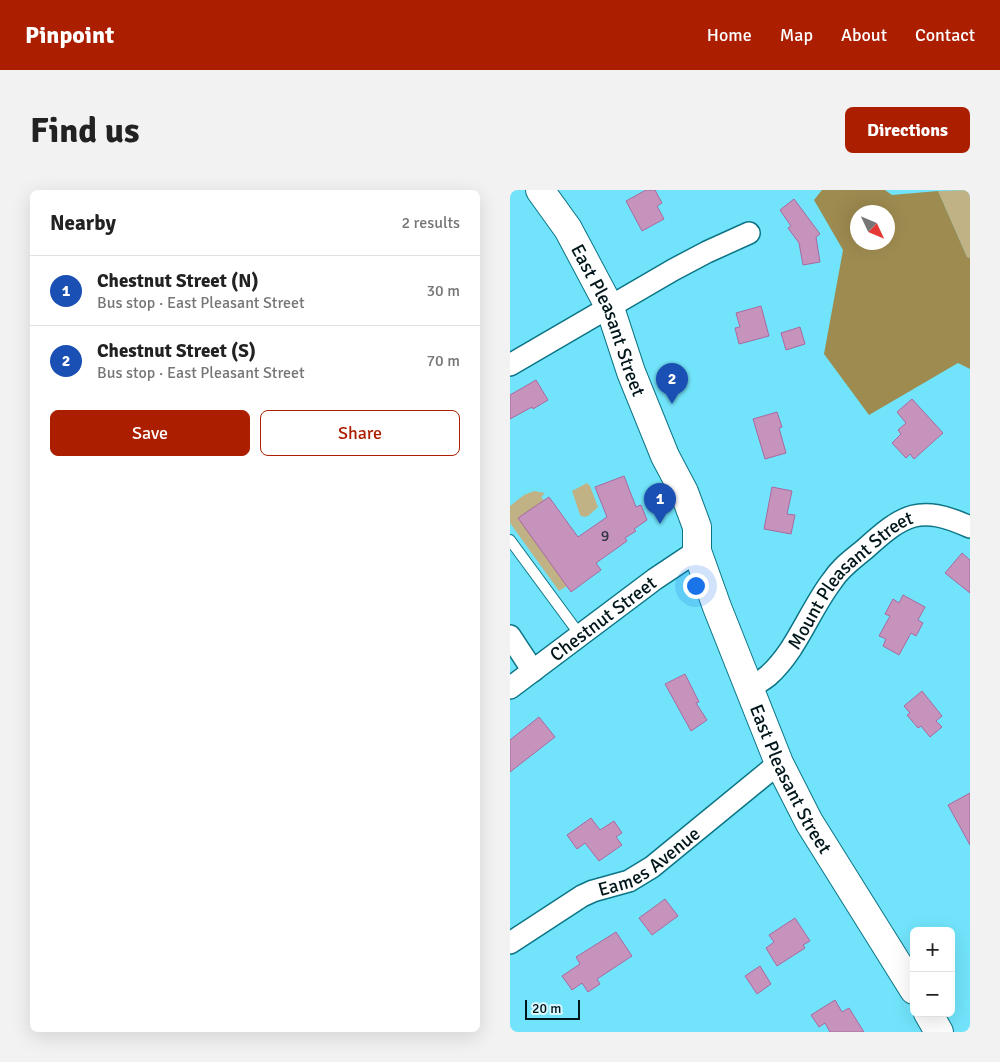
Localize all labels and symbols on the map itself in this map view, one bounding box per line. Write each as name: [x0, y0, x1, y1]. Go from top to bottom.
north arrow: [850, 205, 895, 250]
street label: East Pleasant Street: [565, 240, 651, 400]
pin: 2: [656, 363, 688, 404]
pin: 1: [644, 483, 676, 524]
street label: Mount Pleasant Street: [783, 506, 917, 654]
house number: 9: [601, 526, 609, 546]
street label: Chestnut Street: [545, 571, 662, 667]
your location: [683, 573, 709, 599]
street label: East Pleasant Street: [744, 701, 837, 859]
street label: Eames Avenue: [595, 822, 705, 902]
scale bar: [525, 997, 580, 1020]

